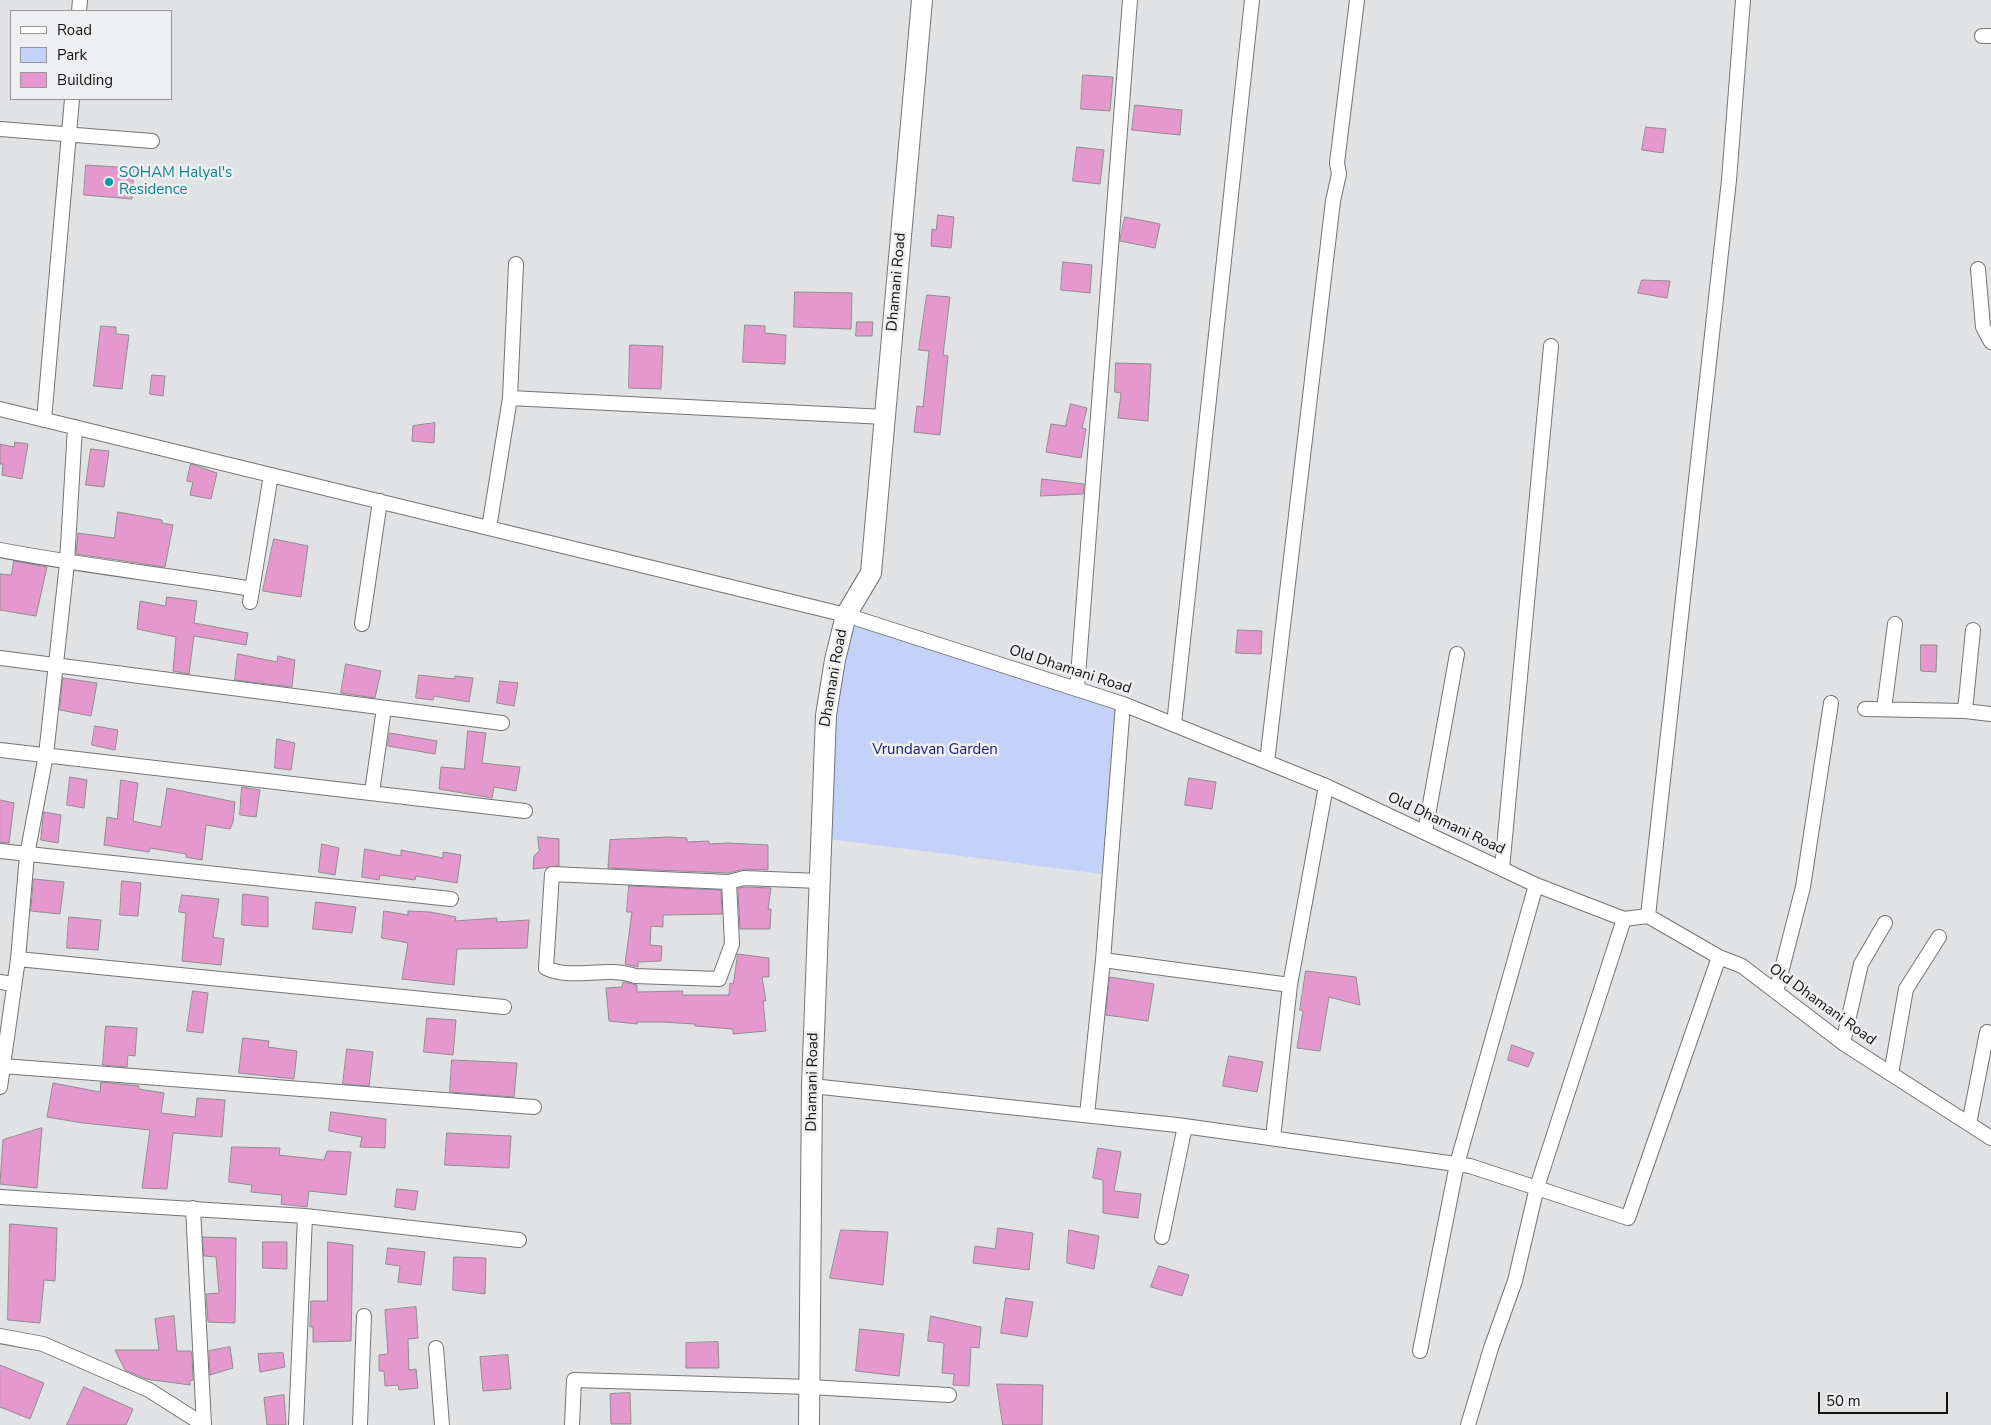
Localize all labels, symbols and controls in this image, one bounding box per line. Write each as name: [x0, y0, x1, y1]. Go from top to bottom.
legend: [10, 10, 172, 100]
text: Road: [57, 20, 92, 40]
text: Park: [57, 45, 87, 65]
text: Building: [57, 70, 113, 90]
place label: SOHAM Halyal's Residence: [119, 164, 232, 199]
marker: SOHAM Halyal's Residence: [103, 176, 115, 188]
street label: Dhamani Road: [884, 232, 910, 332]
street label: Dhamani Road: [817, 628, 851, 728]
street label: Old Dhamani Road: [1007, 642, 1133, 698]
park label: Vrundavan Garden: [872, 741, 998, 759]
street label: Old Dhamani Road: [1384, 789, 1508, 859]
street label: Old Dhamani Road: [1765, 960, 1879, 1050]
street label: Dhamani Road: [803, 1032, 823, 1132]
scale bar: [1821, 1382, 1951, 1414]
text: 50 m: [1826, 1391, 1861, 1411]

